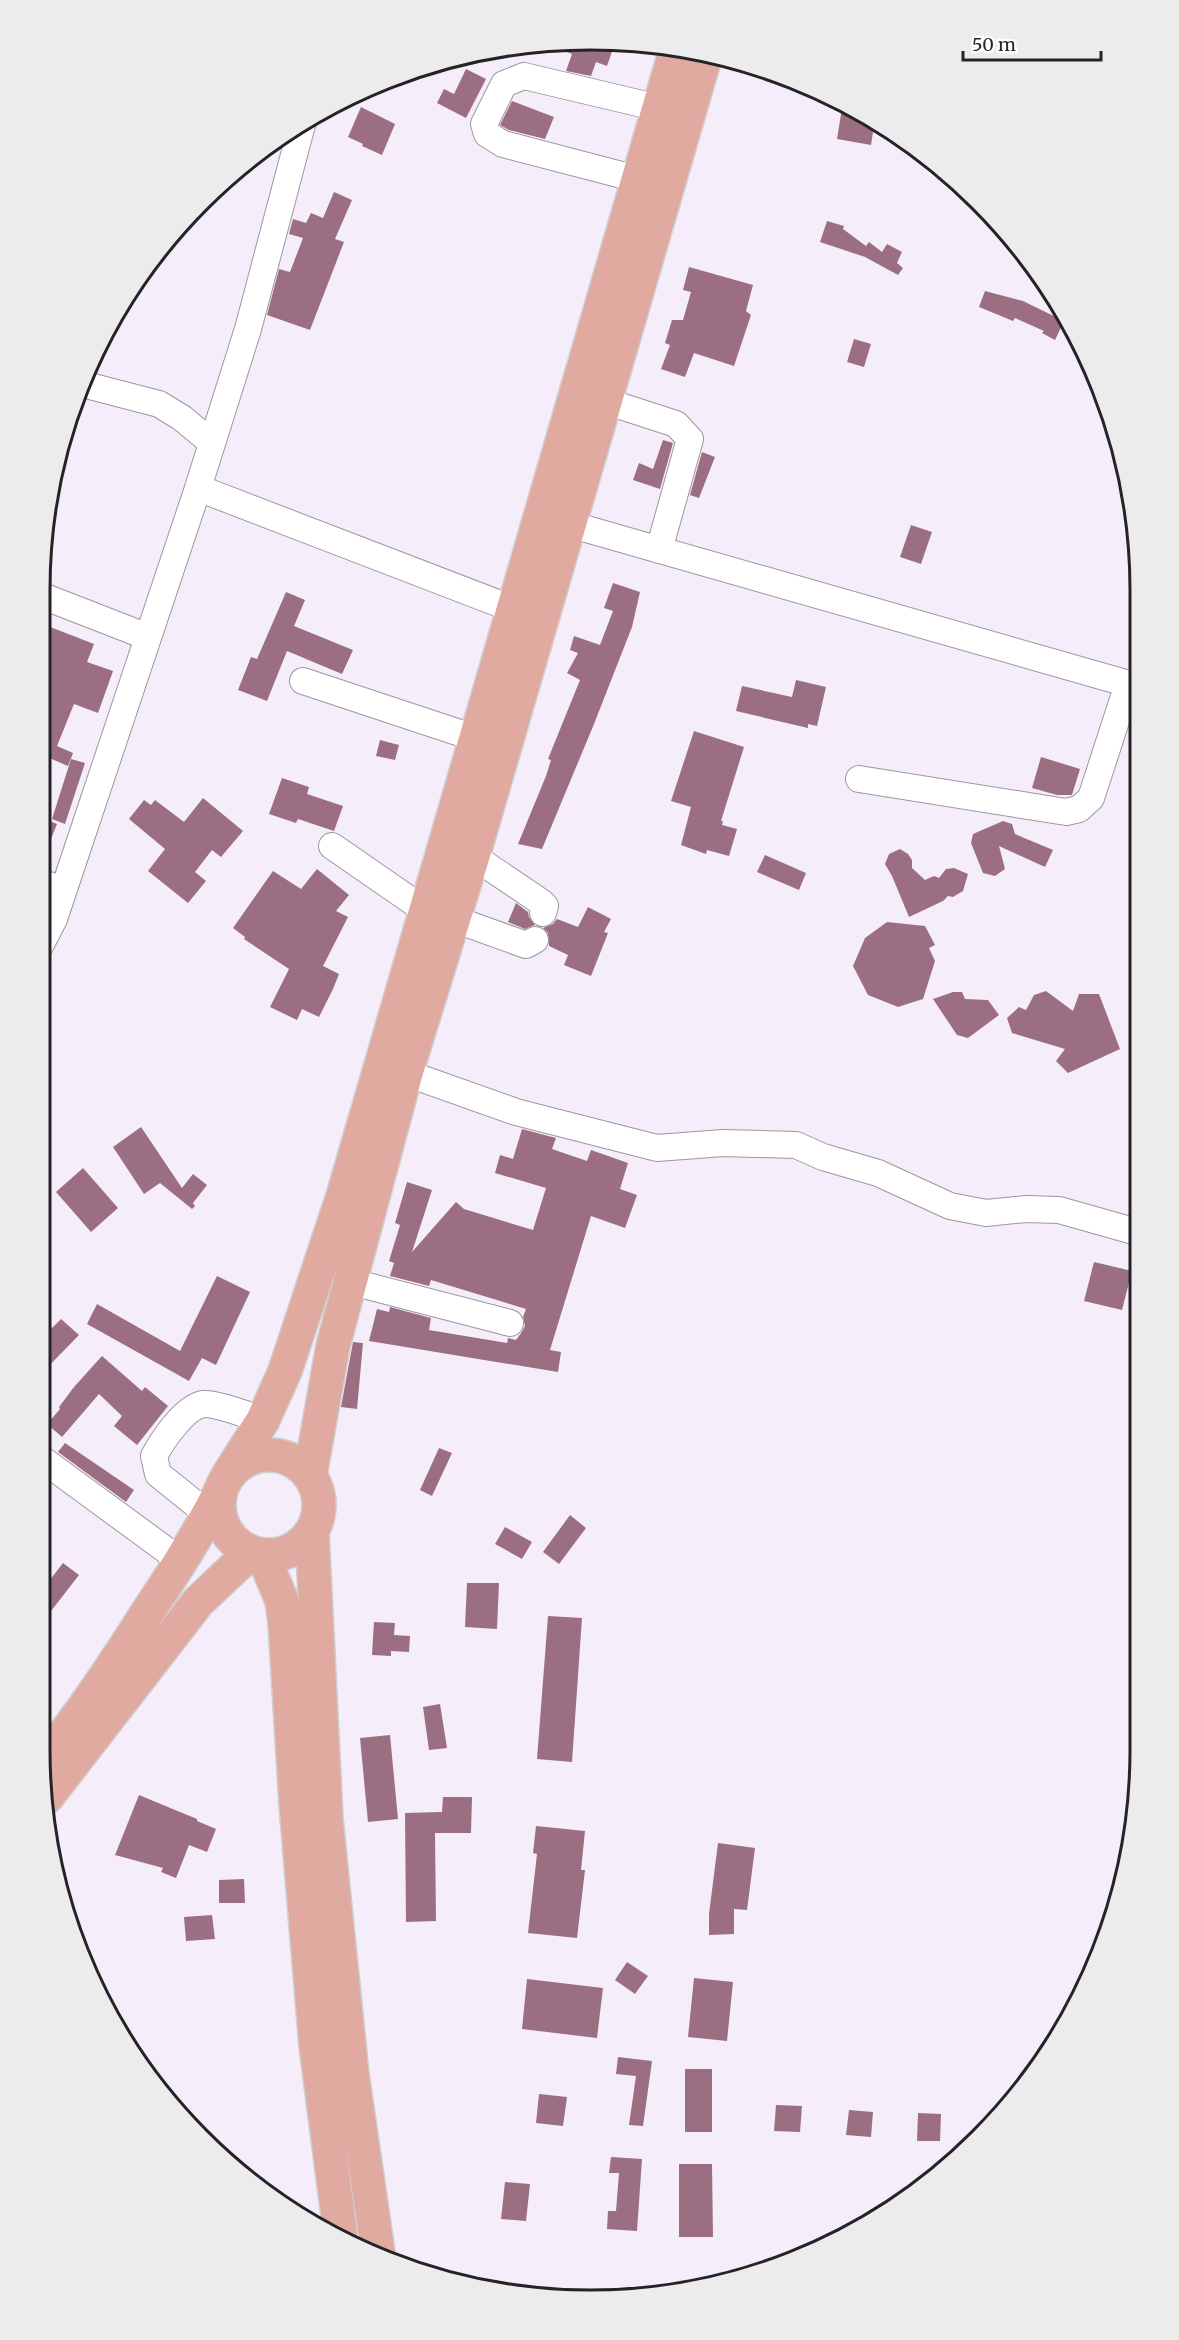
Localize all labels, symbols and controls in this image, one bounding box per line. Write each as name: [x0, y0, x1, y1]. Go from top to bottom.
scale bar: [963, 24, 1101, 62]
text: 50 m: [972, 33, 1016, 56]

